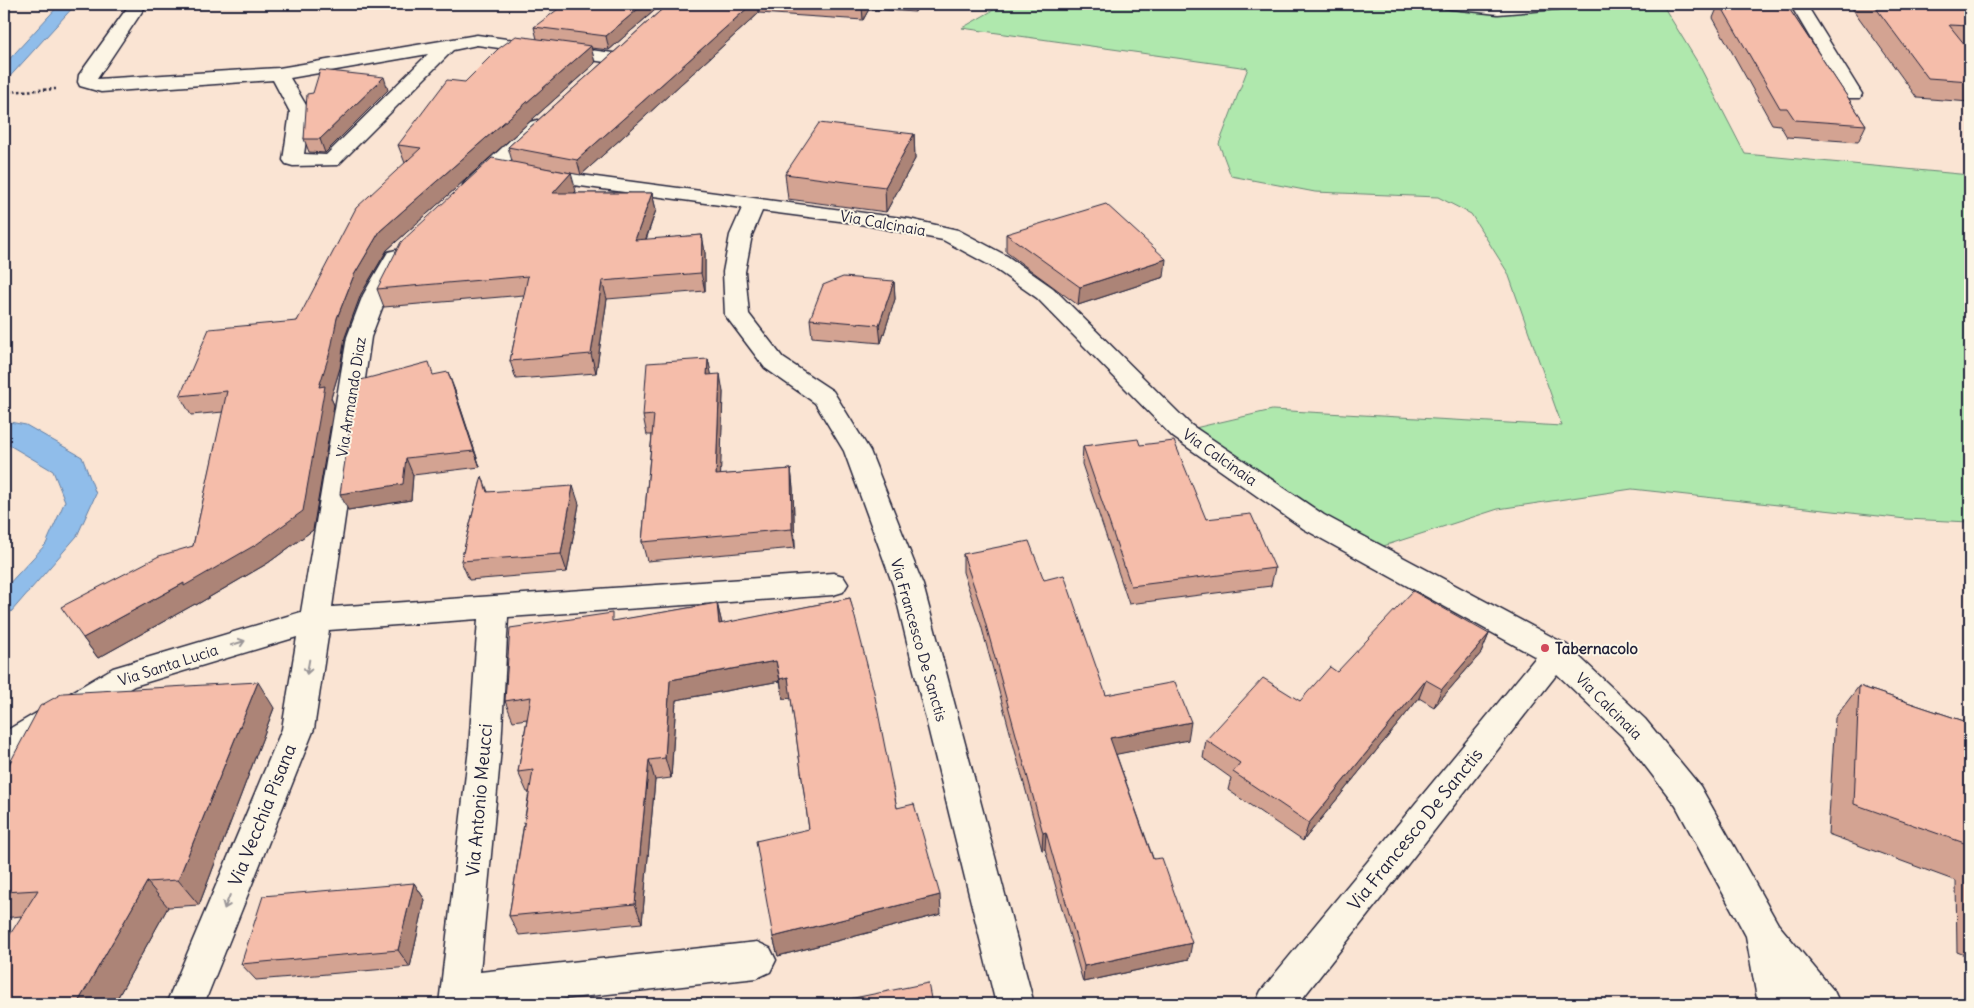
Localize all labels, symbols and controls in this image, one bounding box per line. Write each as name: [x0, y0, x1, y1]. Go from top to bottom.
street label: Via Calcinaia: [839, 206, 928, 240]
street label: Via Armando Diaz: [332, 335, 370, 459]
street label: Via Calcinaia: [1179, 424, 1261, 490]
street label: Via Francesco De Sanctis: [887, 556, 951, 724]
one-way arrow: [229, 637, 245, 647]
place label: Tabernacolo: [1555, 639, 1638, 658]
street label: Via Santa Lucia: [116, 640, 221, 690]
marker: Tabernacolo: [1539, 642, 1551, 654]
one-way arrow: [303, 659, 313, 675]
street label: Via Calcinaia: [1572, 669, 1647, 744]
street label: Via Antonio Meucci: [461, 723, 497, 877]
street label: Via Vecchia Pisana: [223, 741, 301, 889]
street label: Via Francesco De Sanctis: [1342, 743, 1488, 915]
one-way arrow: [221, 894, 231, 909]

